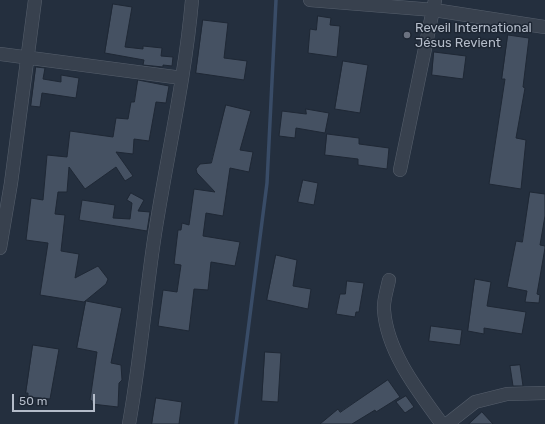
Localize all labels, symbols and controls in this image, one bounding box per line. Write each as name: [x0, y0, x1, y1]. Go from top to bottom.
place label: Reveil International Jésus Revient: [415, 20, 532, 51]
marker: Reveil International Jésus Revient: [402, 30, 412, 40]
scale bar: [14, 386, 97, 412]
text: 50 m: [19, 394, 47, 408]

